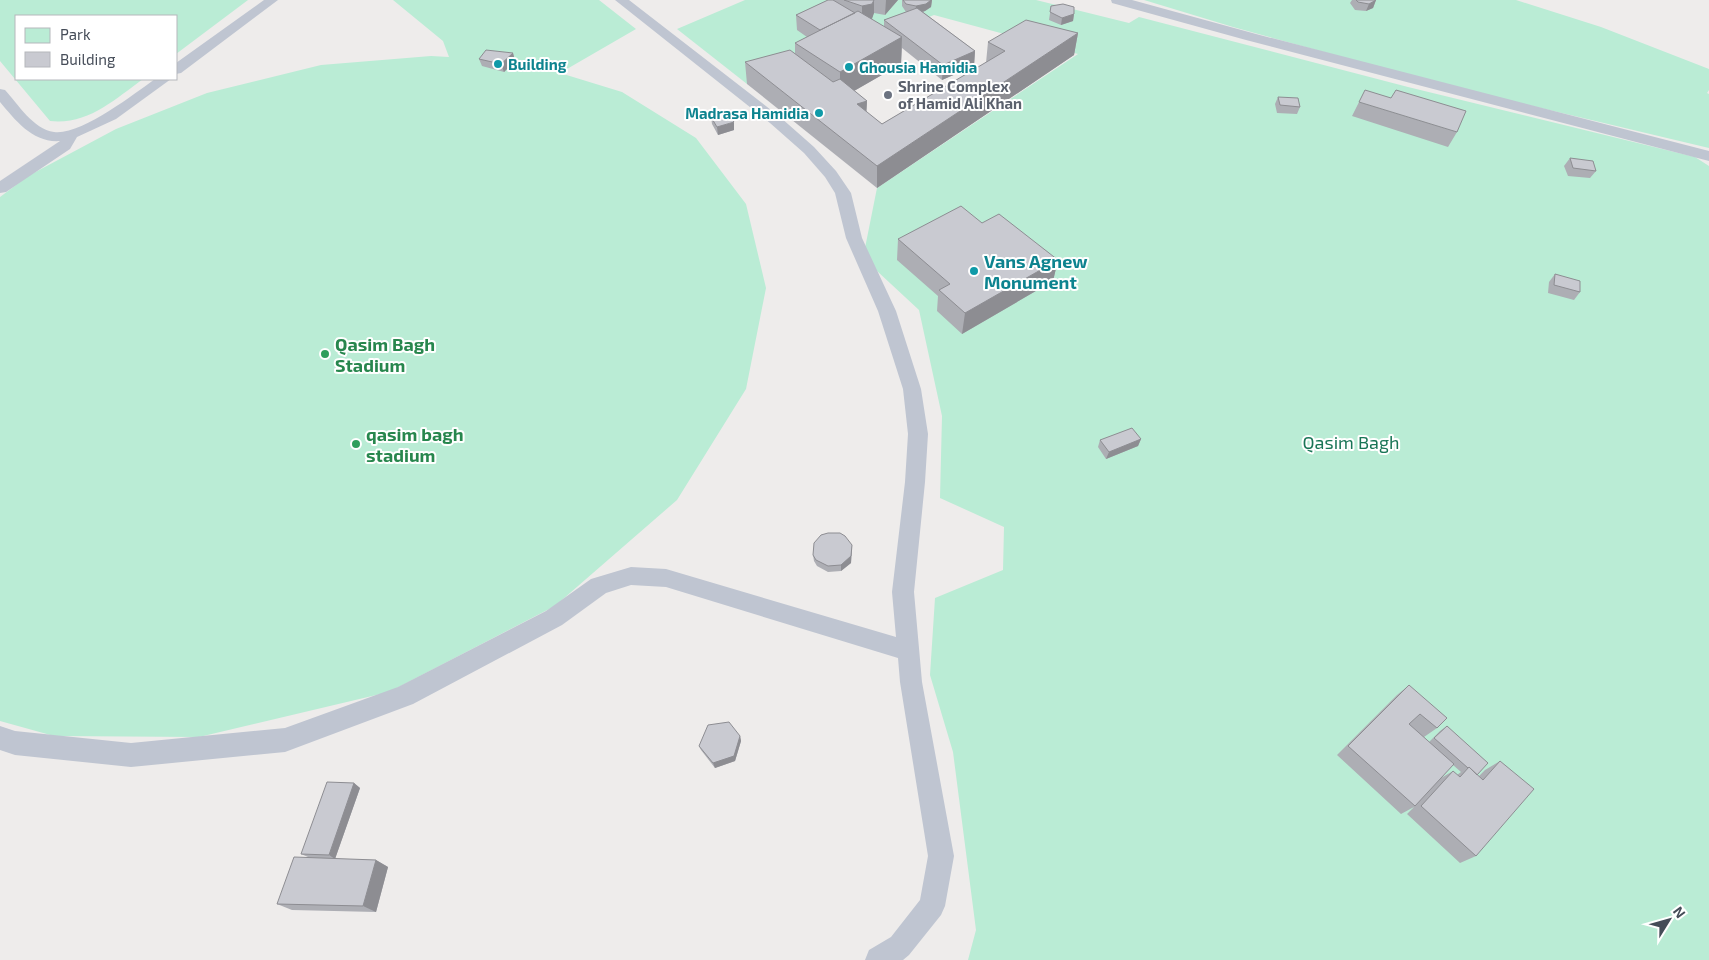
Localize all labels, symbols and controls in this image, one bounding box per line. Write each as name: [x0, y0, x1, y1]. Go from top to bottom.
legend: [15, 15, 178, 80]
text: Park: [60, 25, 91, 43]
text: Building: [60, 50, 116, 68]
place label: Building: [508, 55, 567, 73]
marker: Building: [492, 58, 504, 70]
place label: Ghousia Hamidia: [859, 58, 977, 76]
marker: Ghousia Hamidia: [843, 61, 855, 73]
place label: Shrine Complex of Hamid Ali Khan: [898, 77, 1022, 112]
marker: Shrine Complex of Hamid Ali Khan: [882, 89, 894, 101]
place label: Madrasa Hamidia: [685, 104, 809, 122]
marker: Madrasa Hamidia: [813, 107, 825, 119]
place label: Vans Agnew Monument: [984, 250, 1088, 293]
marker: Vans Agnew Monument: [968, 265, 980, 277]
place label: Qasim Bagh Stadium: [335, 333, 435, 376]
marker: Qasim Bagh Stadium: [319, 348, 331, 360]
place label: qasim bagh stadium: [366, 423, 463, 466]
park label: Qasim Bagh: [1303, 431, 1399, 453]
marker: qasim bagh stadium: [350, 438, 362, 450]
north arrow: [1644, 895, 1694, 945]
text: N: [1670, 903, 1690, 921]

